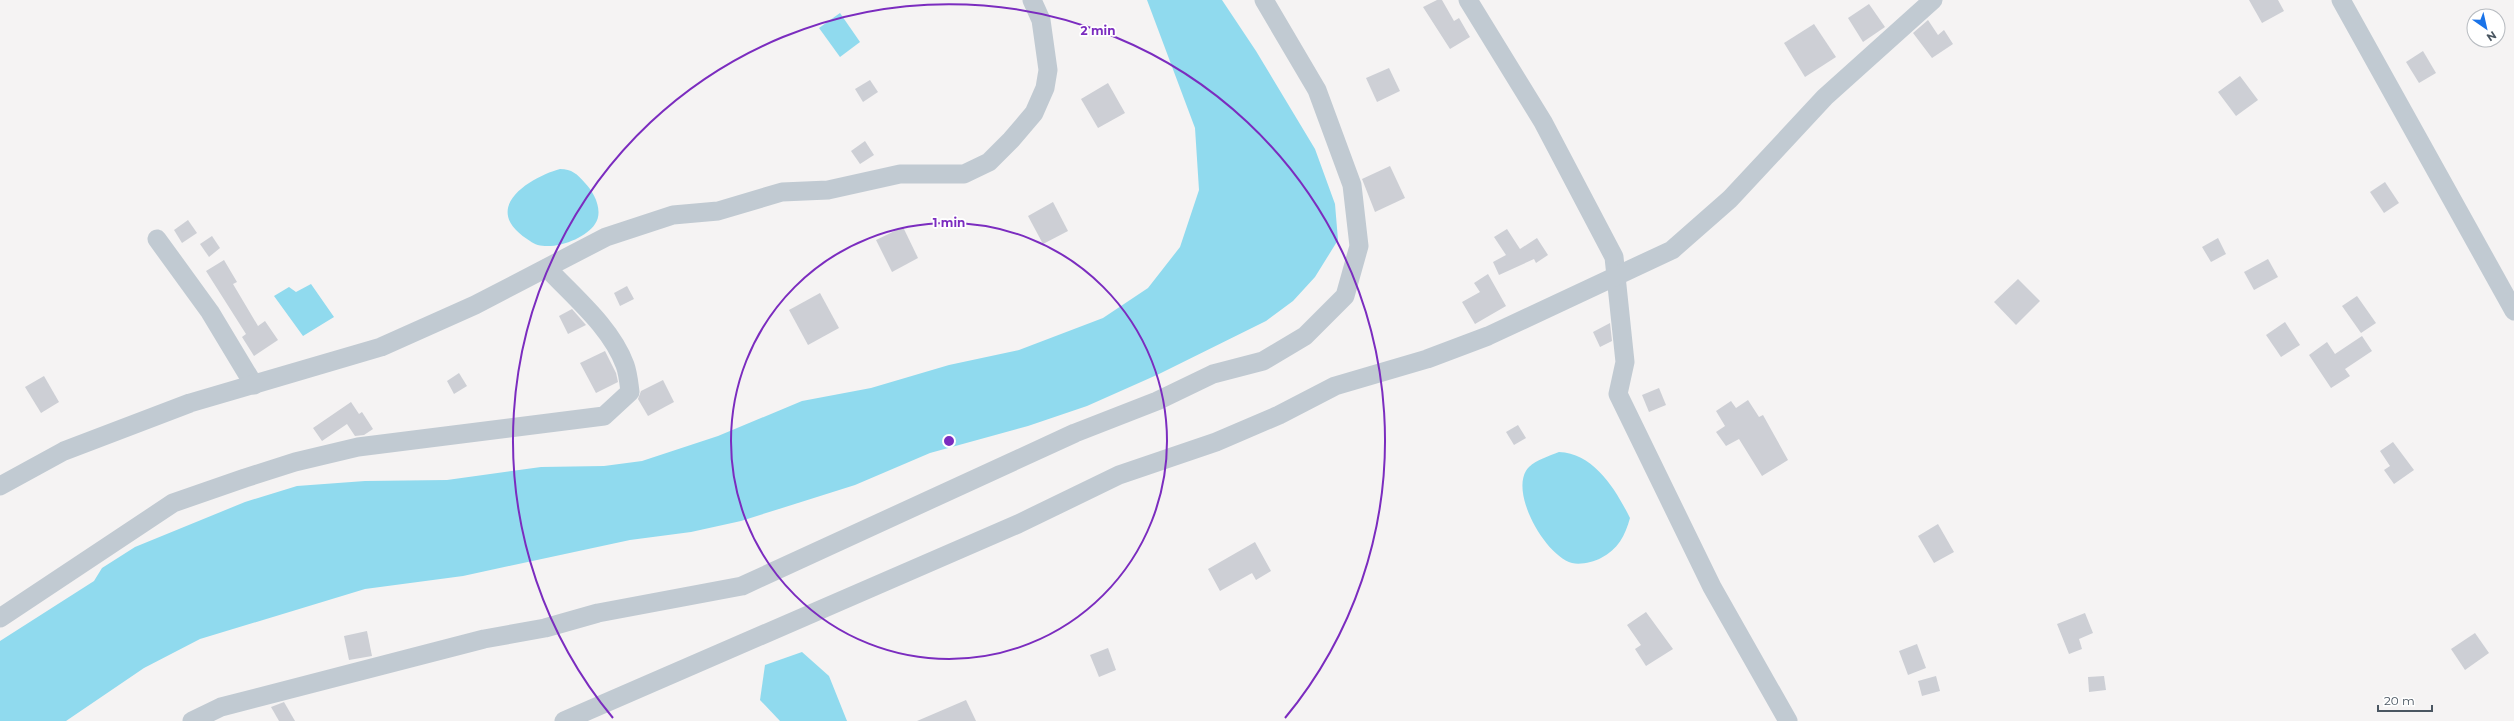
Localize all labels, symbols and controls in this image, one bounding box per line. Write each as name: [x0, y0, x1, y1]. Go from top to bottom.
north arrow: [2466, 8, 2506, 48]
text: 2 min: [1081, 23, 1115, 38]
text: N: [2484, 28, 2499, 45]
text: 1 min: [933, 215, 965, 230]
centre of rings: [942, 434, 956, 448]
scale bar: [2378, 687, 2432, 713]
text: 20 m: [2384, 693, 2415, 708]

